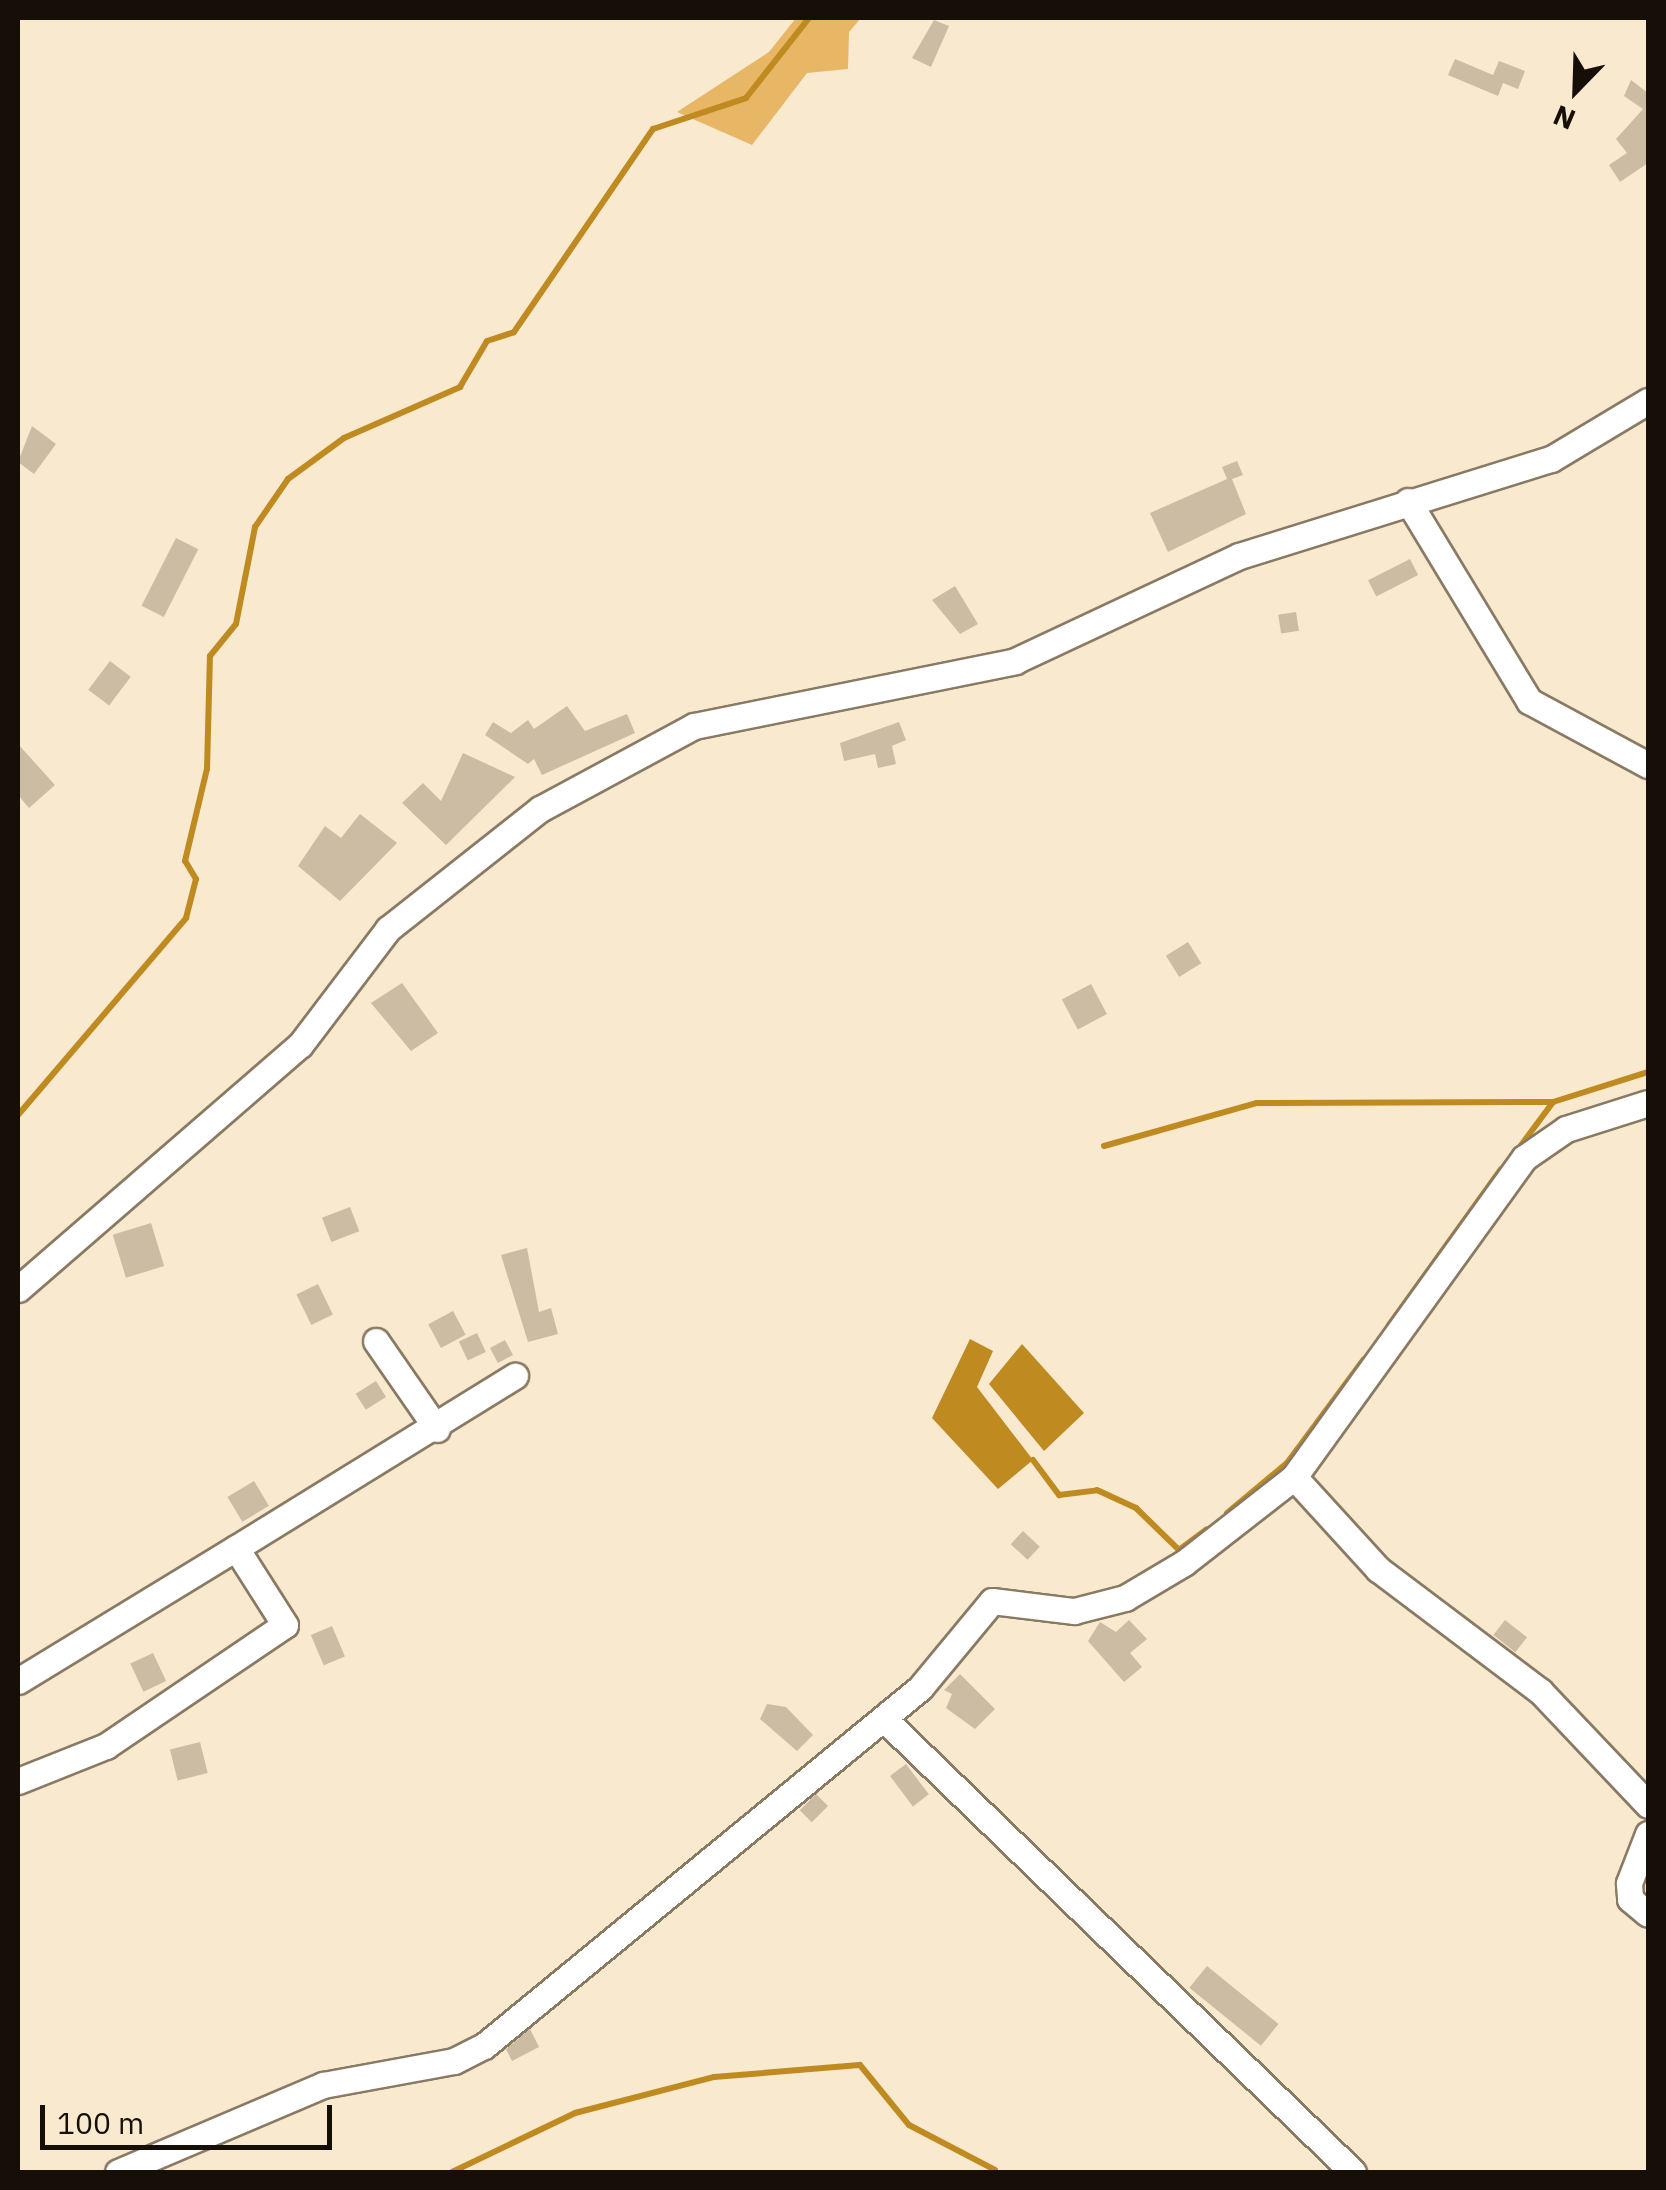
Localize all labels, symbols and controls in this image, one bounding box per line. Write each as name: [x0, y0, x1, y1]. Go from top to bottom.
north arrow: [1526, 40, 1626, 140]
text: N: [1548, 97, 1581, 139]
scale bar: [45, 2085, 338, 2147]
text: 100 m: [57, 2103, 144, 2142]

